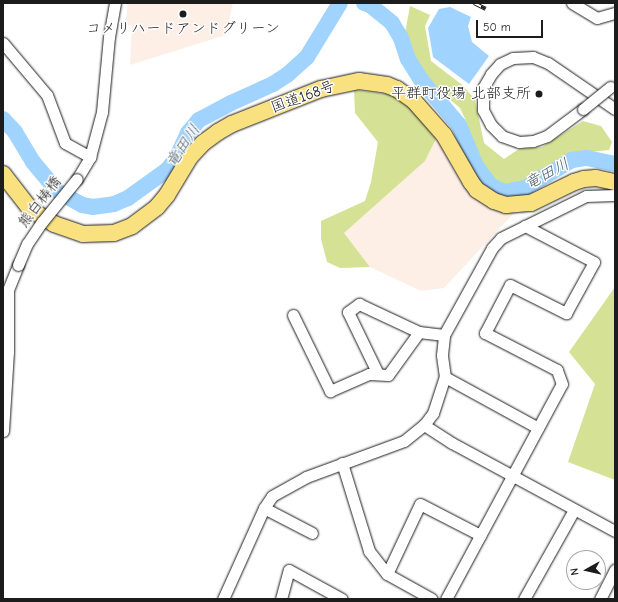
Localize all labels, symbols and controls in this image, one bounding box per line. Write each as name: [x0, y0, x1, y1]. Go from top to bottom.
marker: コメリハードアンドグリーン: [178, 9, 188, 19]
scale bar: [478, 12, 545, 38]
place label: コメリハードアンドグリーン: [86, 20, 280, 38]
text: 50 m: [483, 20, 511, 34]
street label: 国道168号: [269, 77, 337, 117]
place label: 平群町役場 北部支所: [391, 85, 531, 103]
marker: 平群町役場 北部支所: [534, 89, 544, 99]
water label: 竜田川: [162, 121, 204, 171]
water label: 竜田川: [521, 154, 573, 194]
street label: 熊白梼橋: [14, 173, 66, 231]
north arrow: [566, 550, 606, 590]
text: N: [568, 567, 582, 576]

